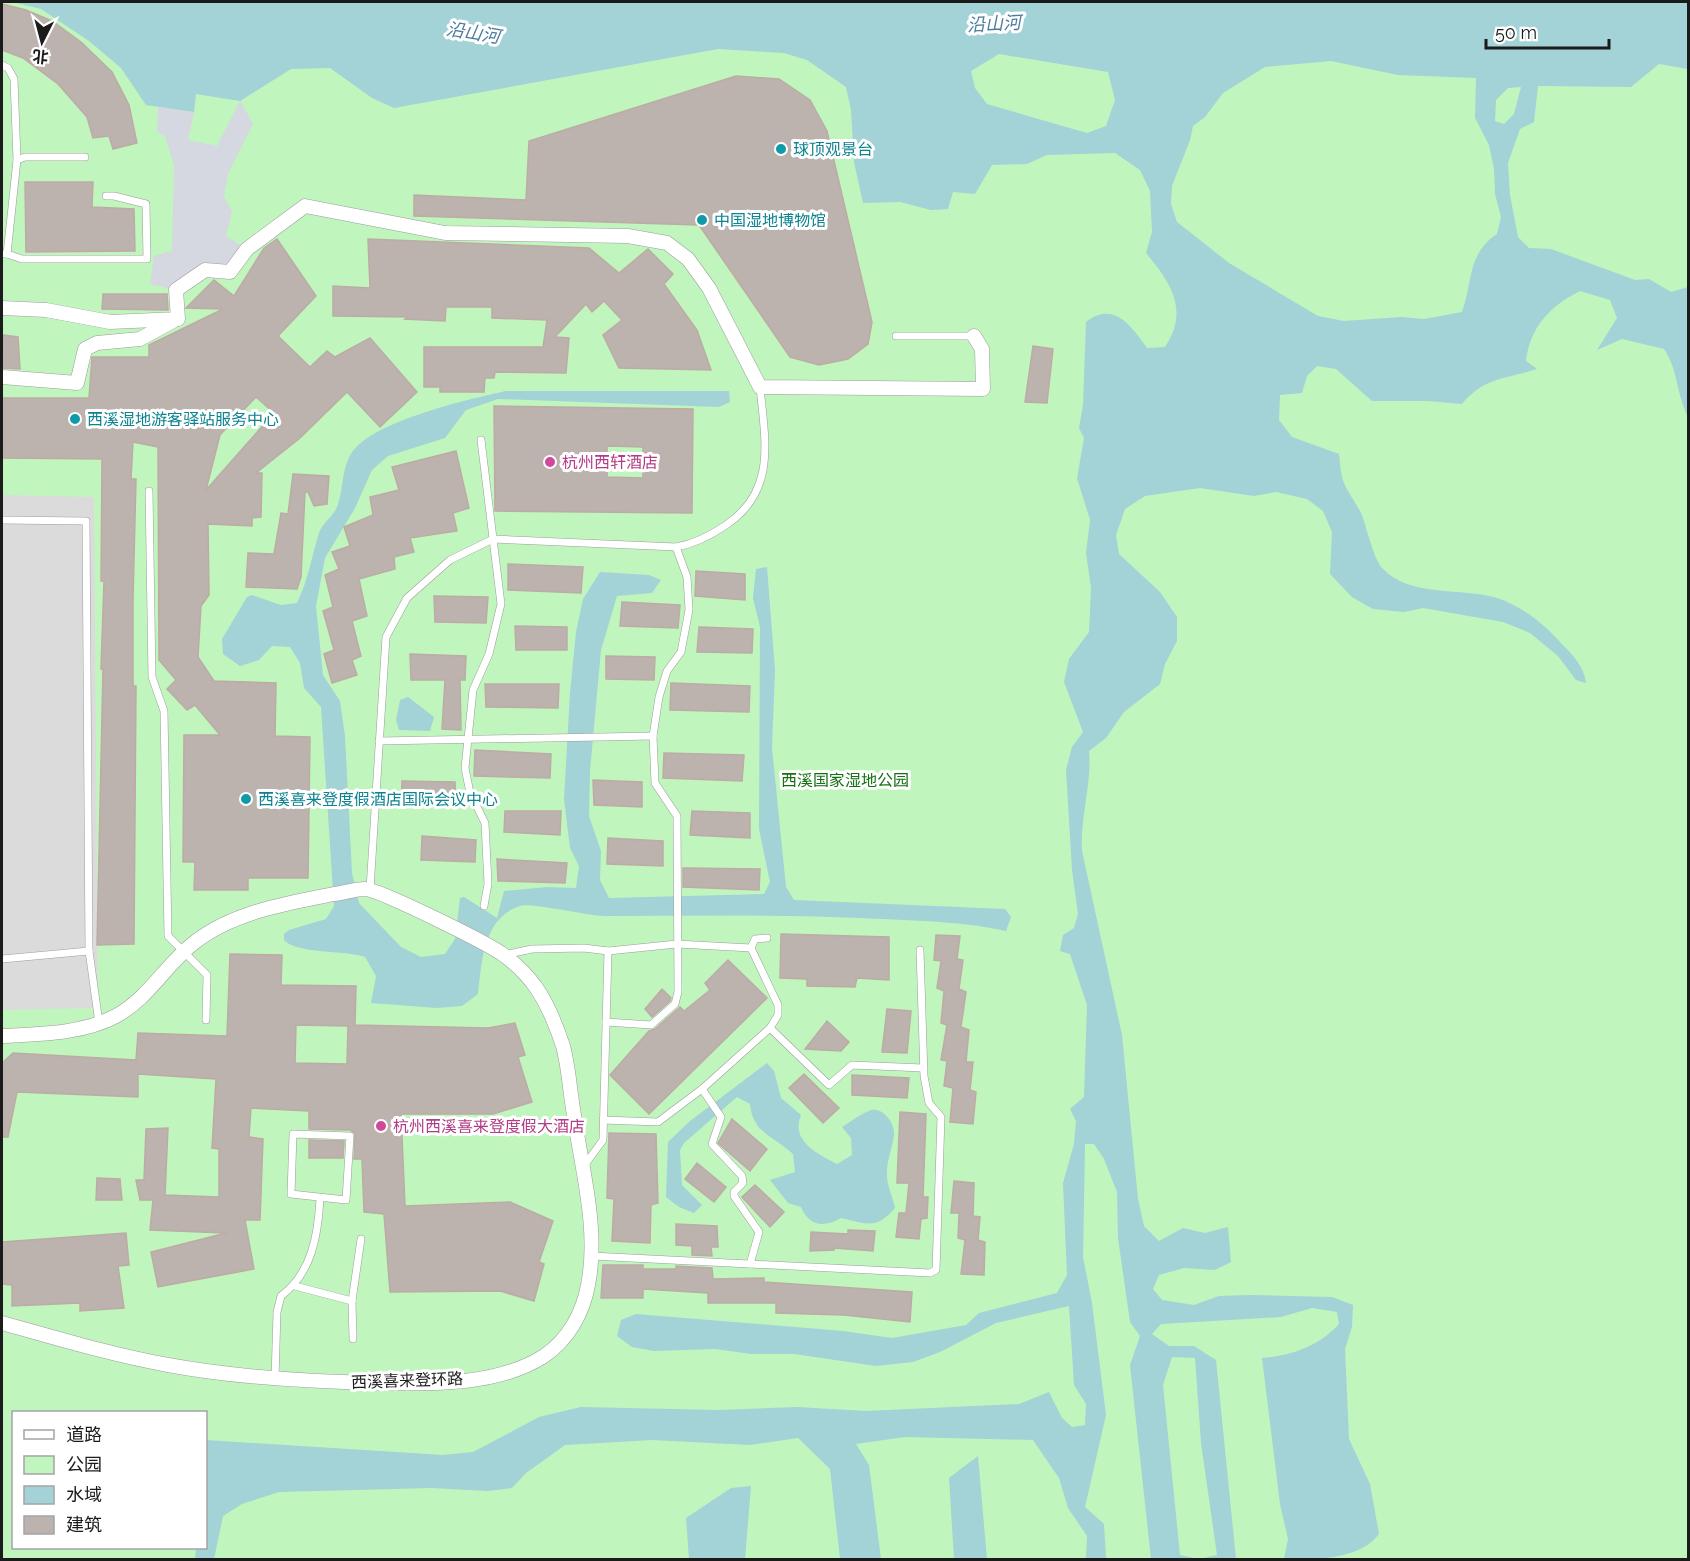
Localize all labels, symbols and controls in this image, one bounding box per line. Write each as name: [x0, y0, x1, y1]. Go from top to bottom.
water label: 沿山河: [966, 11, 1024, 35]
north arrow: [12, 12, 72, 72]
scale bar: [1486, 12, 1609, 50]
water label: 沿山河: [445, 18, 504, 48]
text: 50 m: [1495, 22, 1537, 43]
text: 北: [32, 46, 49, 67]
place label: 球顶观景台: [793, 140, 873, 159]
marker: 球顶观景台: [774, 142, 788, 156]
place label: 中国湿地博物馆: [714, 211, 826, 230]
marker: 中国湿地博物馆: [695, 213, 709, 227]
place label: 西溪湿地游客驿站服务中心: [87, 410, 279, 429]
marker: 西溪湿地游客驿站服务中心: [68, 412, 82, 426]
place label: 杭州西轩酒店: [562, 453, 658, 472]
marker: 杭州西轩酒店: [543, 455, 557, 469]
park label: 西溪国家湿地公园: [781, 771, 909, 790]
place label: 西溪喜来登度假酒店国际会议中心: [258, 790, 498, 809]
marker: 西溪喜来登度假酒店国际会议中心: [239, 792, 253, 806]
place label: 杭州西溪喜来登度假大酒店: [393, 1117, 585, 1136]
marker: 杭州西溪喜来登度假大酒店: [374, 1119, 388, 1133]
street label: 西溪喜来登环路: [351, 1369, 463, 1392]
legend: [12, 1411, 207, 1549]
text: 道路: [66, 1424, 102, 1445]
text: 公园: [66, 1454, 102, 1475]
text: 水域: [66, 1484, 102, 1505]
text: 建筑: [66, 1514, 102, 1535]

